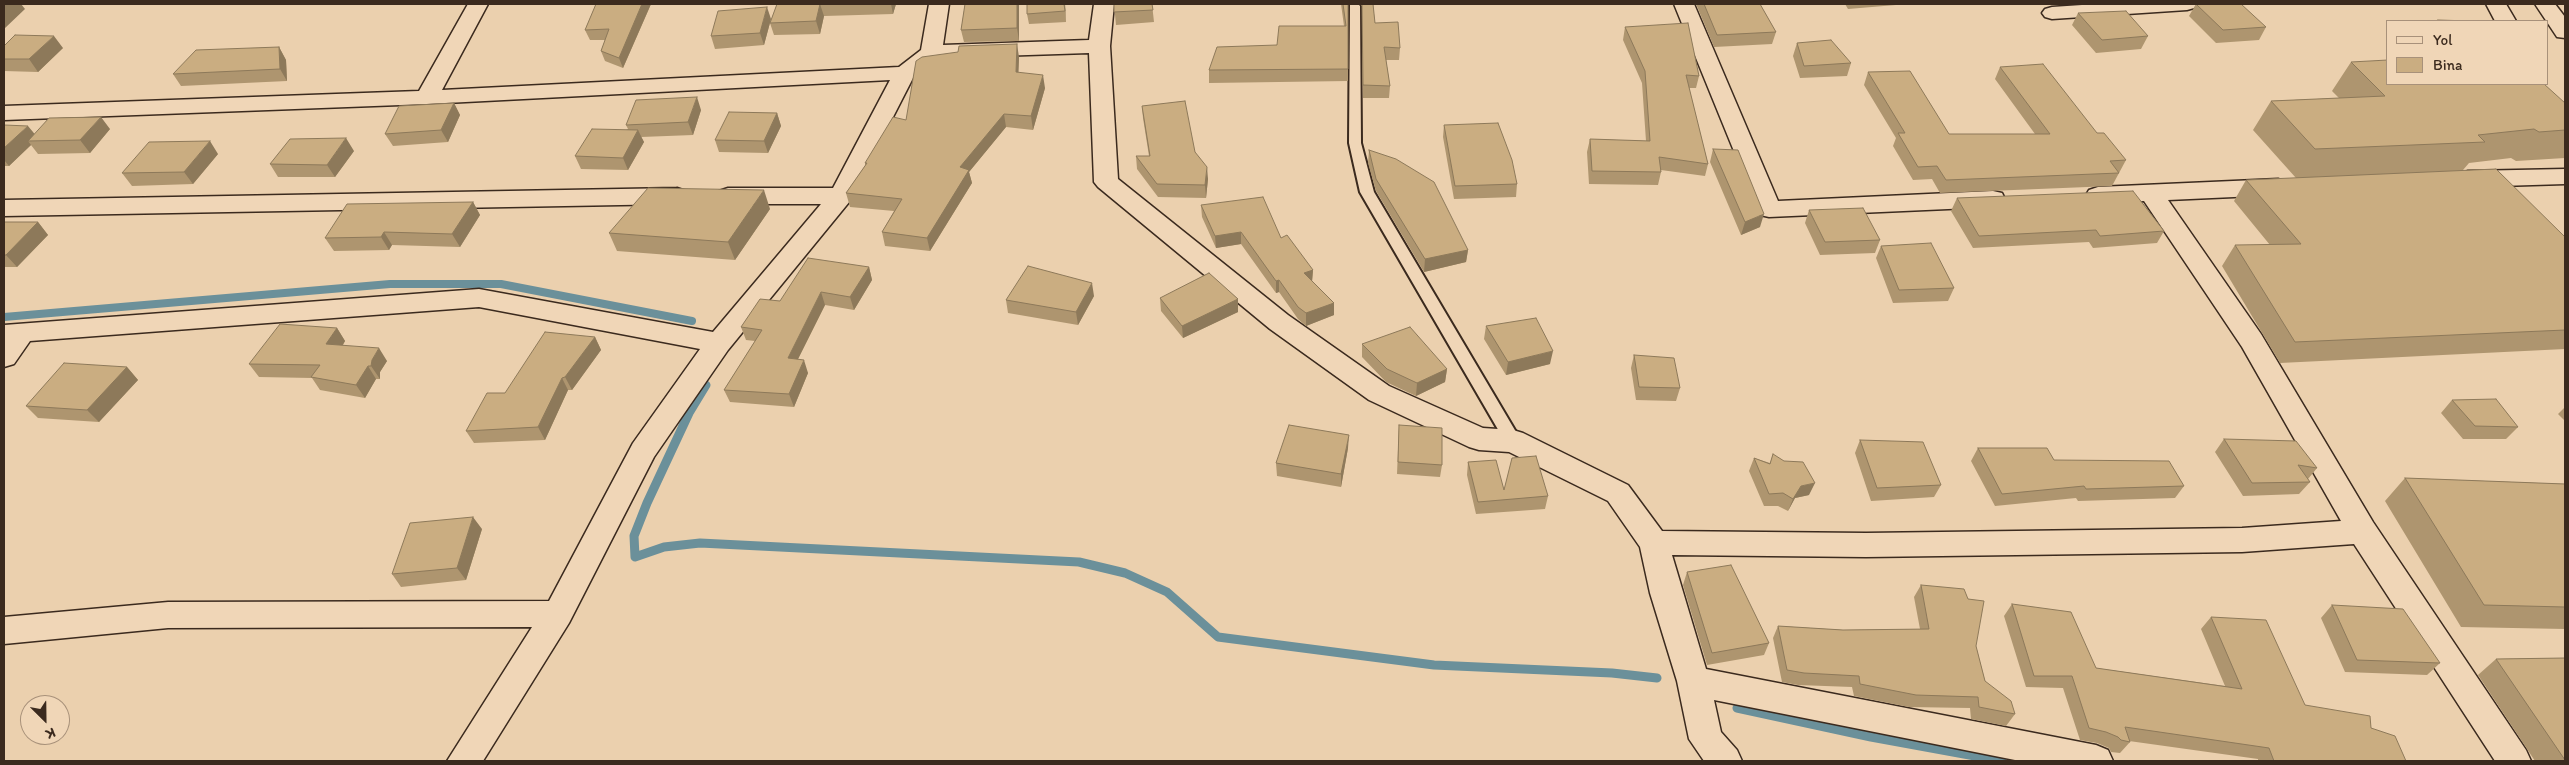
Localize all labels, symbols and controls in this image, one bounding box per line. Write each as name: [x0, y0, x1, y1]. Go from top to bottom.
legend: [2386, 20, 2549, 85]
text: Yol: [2433, 31, 2452, 49]
text: Bina: [2433, 56, 2462, 74]
north arrow: [20, 695, 70, 745]
text: K: [43, 724, 58, 743]

